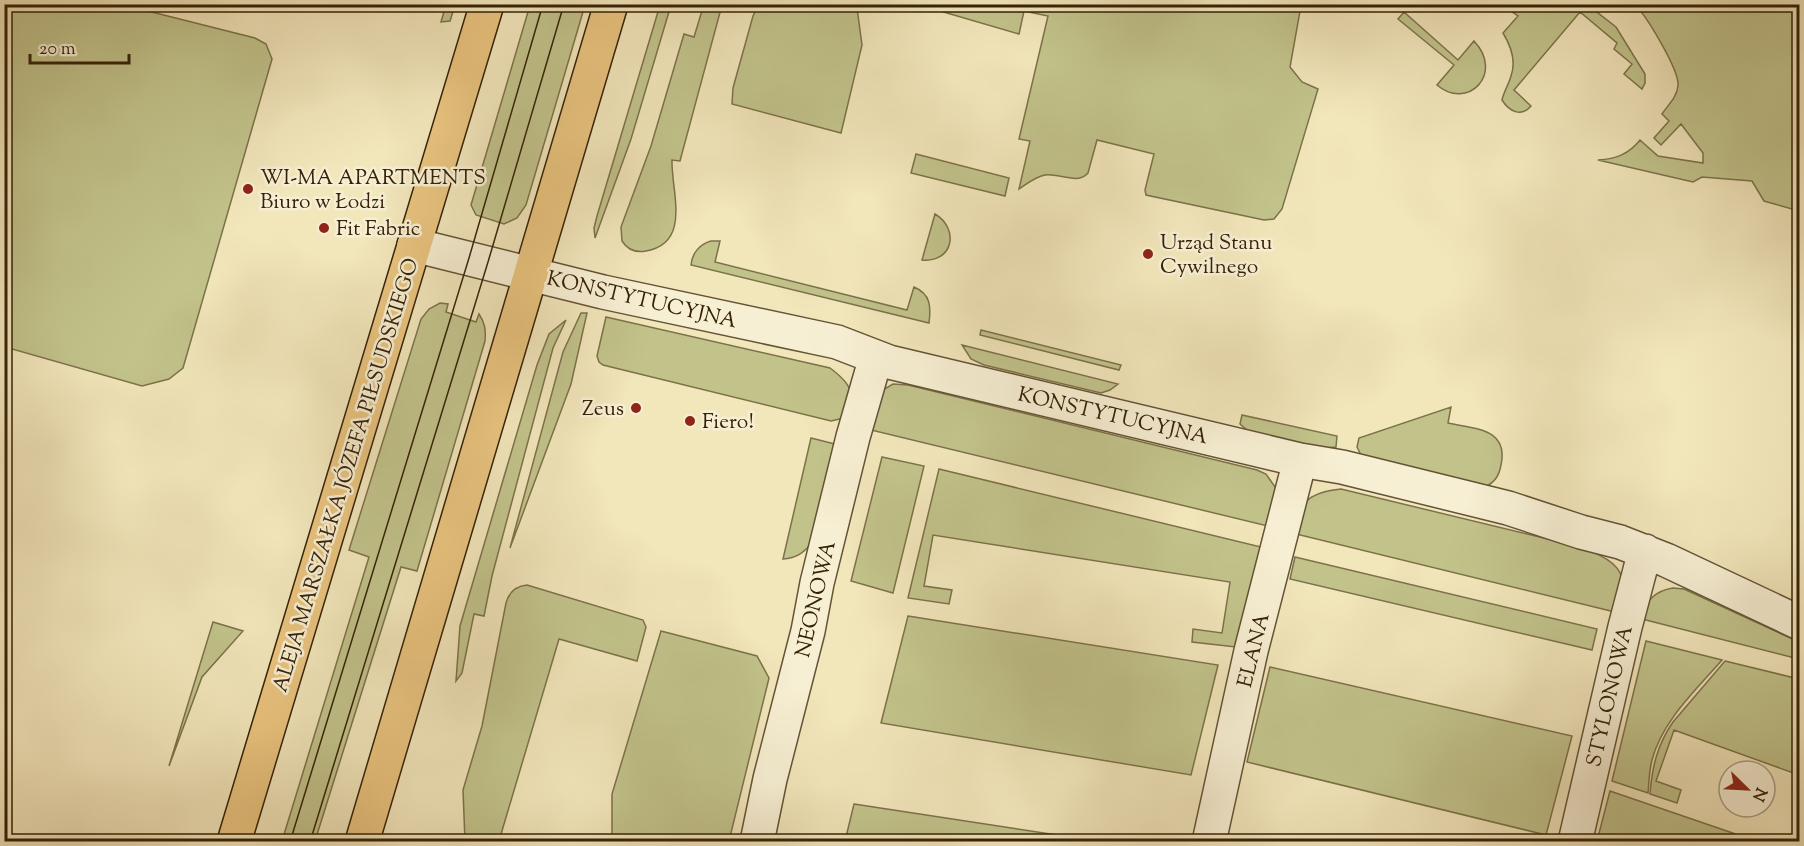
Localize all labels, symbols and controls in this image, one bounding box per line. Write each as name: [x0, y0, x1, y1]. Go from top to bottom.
scale bar: [30, 27, 129, 65]
text: 20 m: [39, 37, 76, 63]
place label: WI-MA APARTMENTS Biuro w Łodzi: [260, 164, 486, 218]
marker: WI-MA APARTMENTS Biuro w Łodzi: [241, 182, 255, 196]
place label: Fit Fabric: [336, 215, 420, 245]
marker: Fit Fabric: [317, 221, 331, 235]
place label: Urząd Stanu Cywilnego: [1160, 229, 1272, 283]
marker: Urząd Stanu Cywilnego: [1141, 247, 1155, 261]
street label: ALEJA MARSZAŁKA JÓZEFA PIŁSUDSKIEGO: [266, 255, 427, 696]
street label: KONSTYTUCYJNA: [544, 264, 740, 337]
street label: KONSTYTUCYJNA: [1015, 380, 1211, 453]
place label: Zeus: [582, 395, 624, 425]
marker: Zeus: [629, 401, 643, 415]
place label: Fiero!: [702, 408, 754, 438]
marker: Fiero!: [683, 414, 697, 428]
street label: NEONOWA: [789, 538, 845, 661]
street label: ELANA: [1231, 610, 1279, 691]
street label: STYLONOWA: [1580, 623, 1642, 770]
north arrow: [1717, 759, 1777, 819]
text: N: [1745, 784, 1772, 805]

